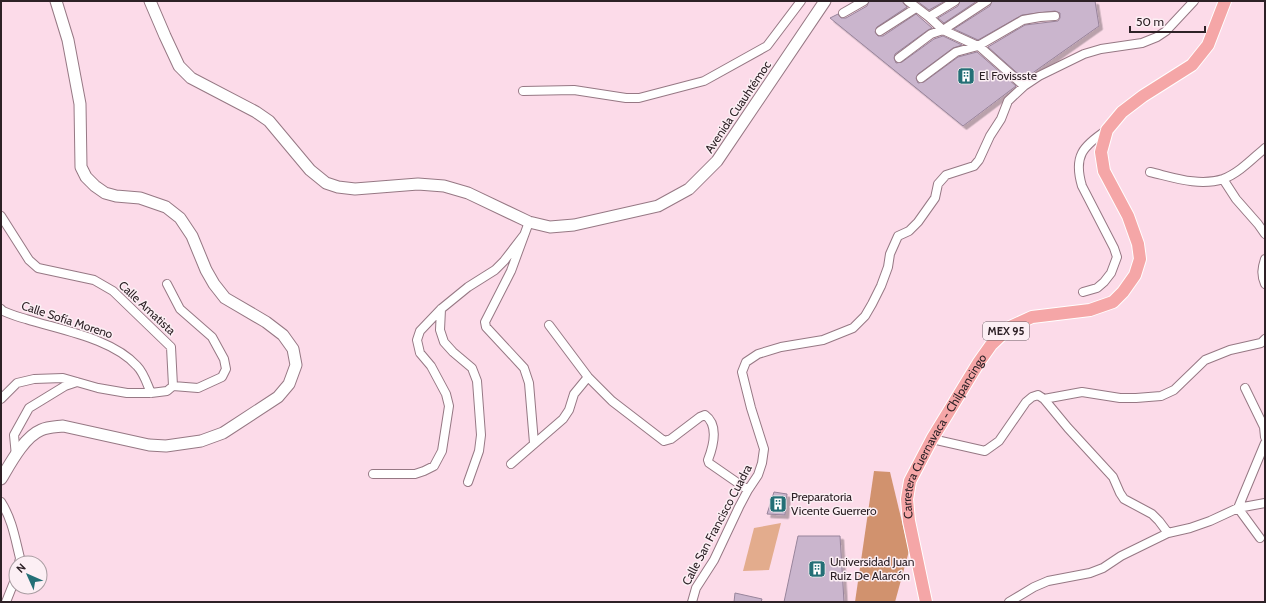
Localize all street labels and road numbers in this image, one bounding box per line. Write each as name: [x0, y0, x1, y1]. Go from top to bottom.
street label: Avenida Cuauhtémoc: [701, 57, 774, 156]
street label: Calle Amatista: [116, 277, 179, 338]
street label: Calle Sofía Moreno: [19, 298, 115, 342]
road number: MEX 95: [983, 322, 1029, 340]
street label: Carretera Cuernavaca - Chilpancingo: [899, 350, 990, 519]
street label: Calle San Francisco Cuadra: [678, 462, 755, 588]

